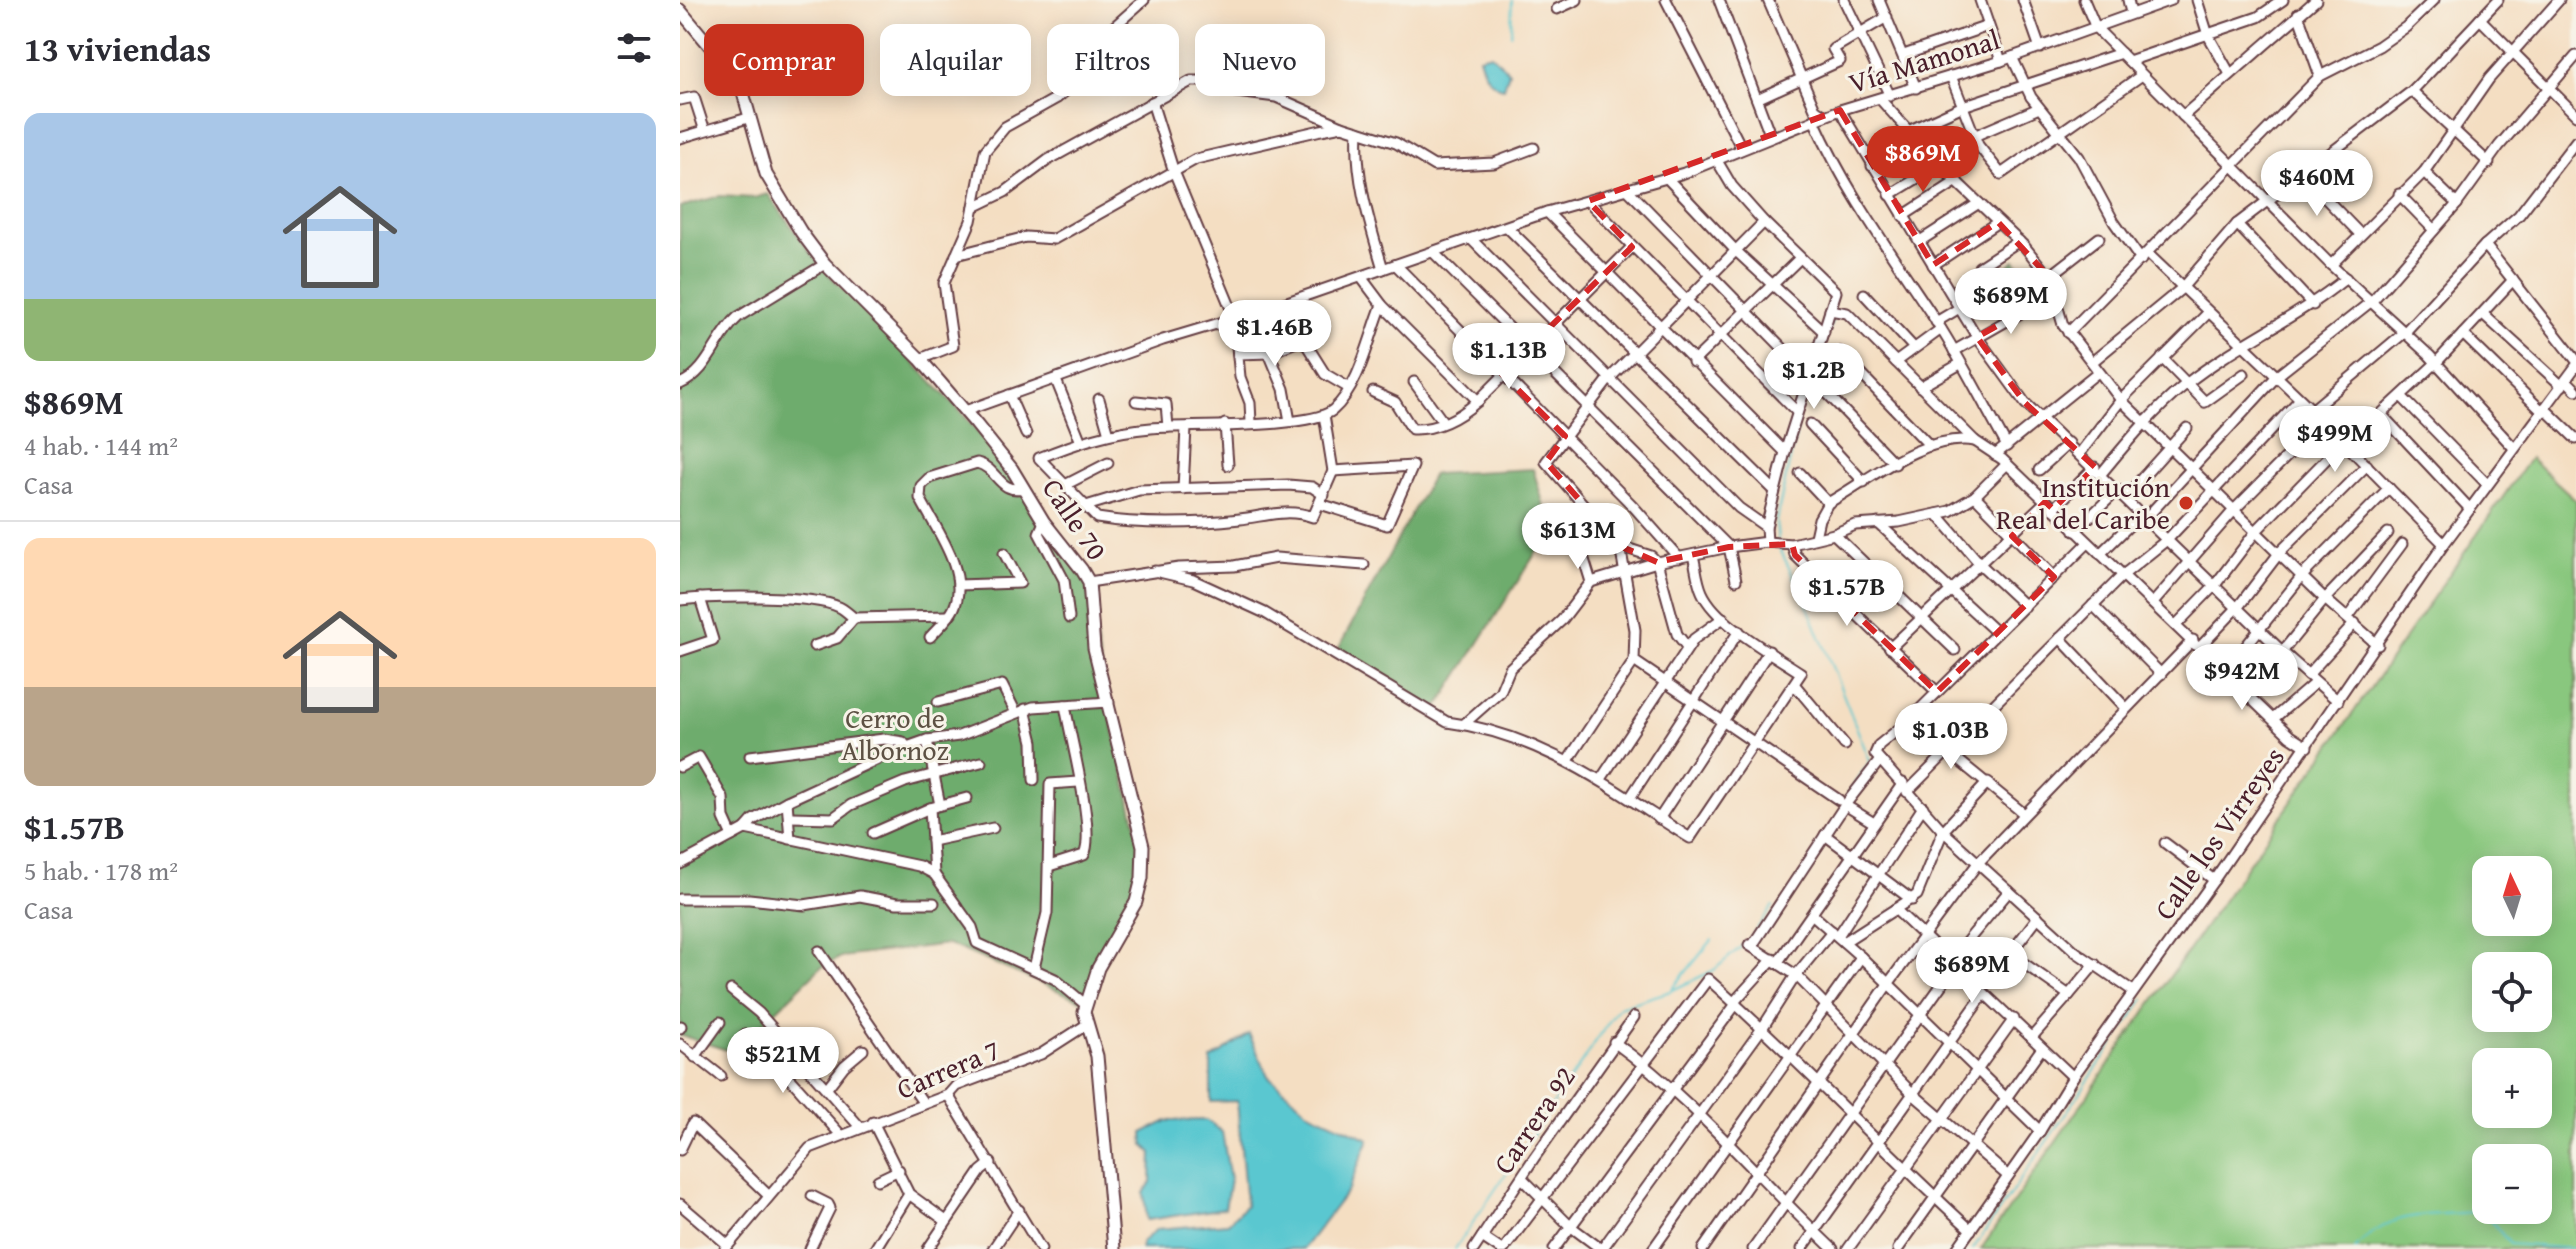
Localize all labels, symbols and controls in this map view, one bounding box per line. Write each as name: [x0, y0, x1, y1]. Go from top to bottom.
street label: Vía Mamonal: [1843, 18, 2004, 103]
text: 13 viviendas: [24, 24, 211, 73]
chip: Comprar: [704, 24, 864, 96]
chip: Alquilar: [880, 24, 1031, 96]
chip: Filtros: [1047, 24, 1179, 96]
chip: Nuevo: [1195, 24, 1325, 96]
icon: filters: [612, 26, 656, 70]
pin: $869M: [1867, 126, 1979, 194]
text: $869M: [1885, 132, 1961, 171]
pin: $460M: [2261, 150, 2373, 218]
text: $460M: [2279, 156, 2355, 195]
icon: home: [268, 165, 412, 309]
pin: $689M: [1955, 268, 2067, 336]
text: $689M: [1973, 274, 2049, 313]
pin: $1.46B: [1210, 300, 1340, 368]
text: $1.46B: [1236, 306, 1314, 345]
pin: $1.13B: [1444, 323, 1574, 391]
text: $1.13B: [1470, 329, 1548, 368]
pin: $1.2B: [1758, 343, 1870, 411]
text: $1.2B: [1782, 349, 1846, 388]
text: $869M: [24, 377, 124, 426]
pin: $499M: [2279, 406, 2391, 474]
text: $499M: [2297, 412, 2373, 451]
text: 4 hab. · 144 m²: [24, 426, 178, 465]
text: Casa: [24, 465, 73, 504]
place label: Institución Real del Caribe: [1996, 466, 2170, 539]
street label: Calle 70: [1033, 470, 1118, 568]
marker: Institución Real del Caribe: [2177, 494, 2195, 512]
pin: $613M: [1522, 503, 1634, 571]
text: $613M: [1540, 509, 1616, 548]
pin: $1.57B: [1782, 560, 1912, 628]
text: $1.57B: [1808, 566, 1886, 605]
icon: home: [268, 590, 412, 734]
pin: $942M: [2186, 644, 2298, 712]
text: $942M: [2204, 650, 2280, 689]
park label: Cerro de Albornoz: [841, 697, 949, 770]
pin: $1.03B: [1886, 703, 2016, 771]
text: $1.03B: [1912, 709, 1990, 748]
street label: Calle los Virreyes: [2144, 738, 2293, 927]
text: $1.57B: [24, 802, 125, 851]
text: 5 hab. · 178 m²: [24, 851, 178, 890]
north arrow: [2472, 856, 2552, 936]
map controls: [2472, 856, 2552, 1224]
text: Casa: [24, 890, 73, 929]
pin: $689M: [1916, 937, 2028, 1005]
text: $689M: [1934, 943, 2010, 982]
button: locate: [2472, 952, 2552, 1032]
pin: $521M: [727, 1027, 839, 1095]
street label: Carrera 7: [890, 1028, 1006, 1109]
text: $521M: [745, 1033, 821, 1072]
button: +: [2472, 1048, 2552, 1128]
street label: Carrera 92: [1483, 1058, 1585, 1182]
button: −: [2472, 1144, 2552, 1224]

